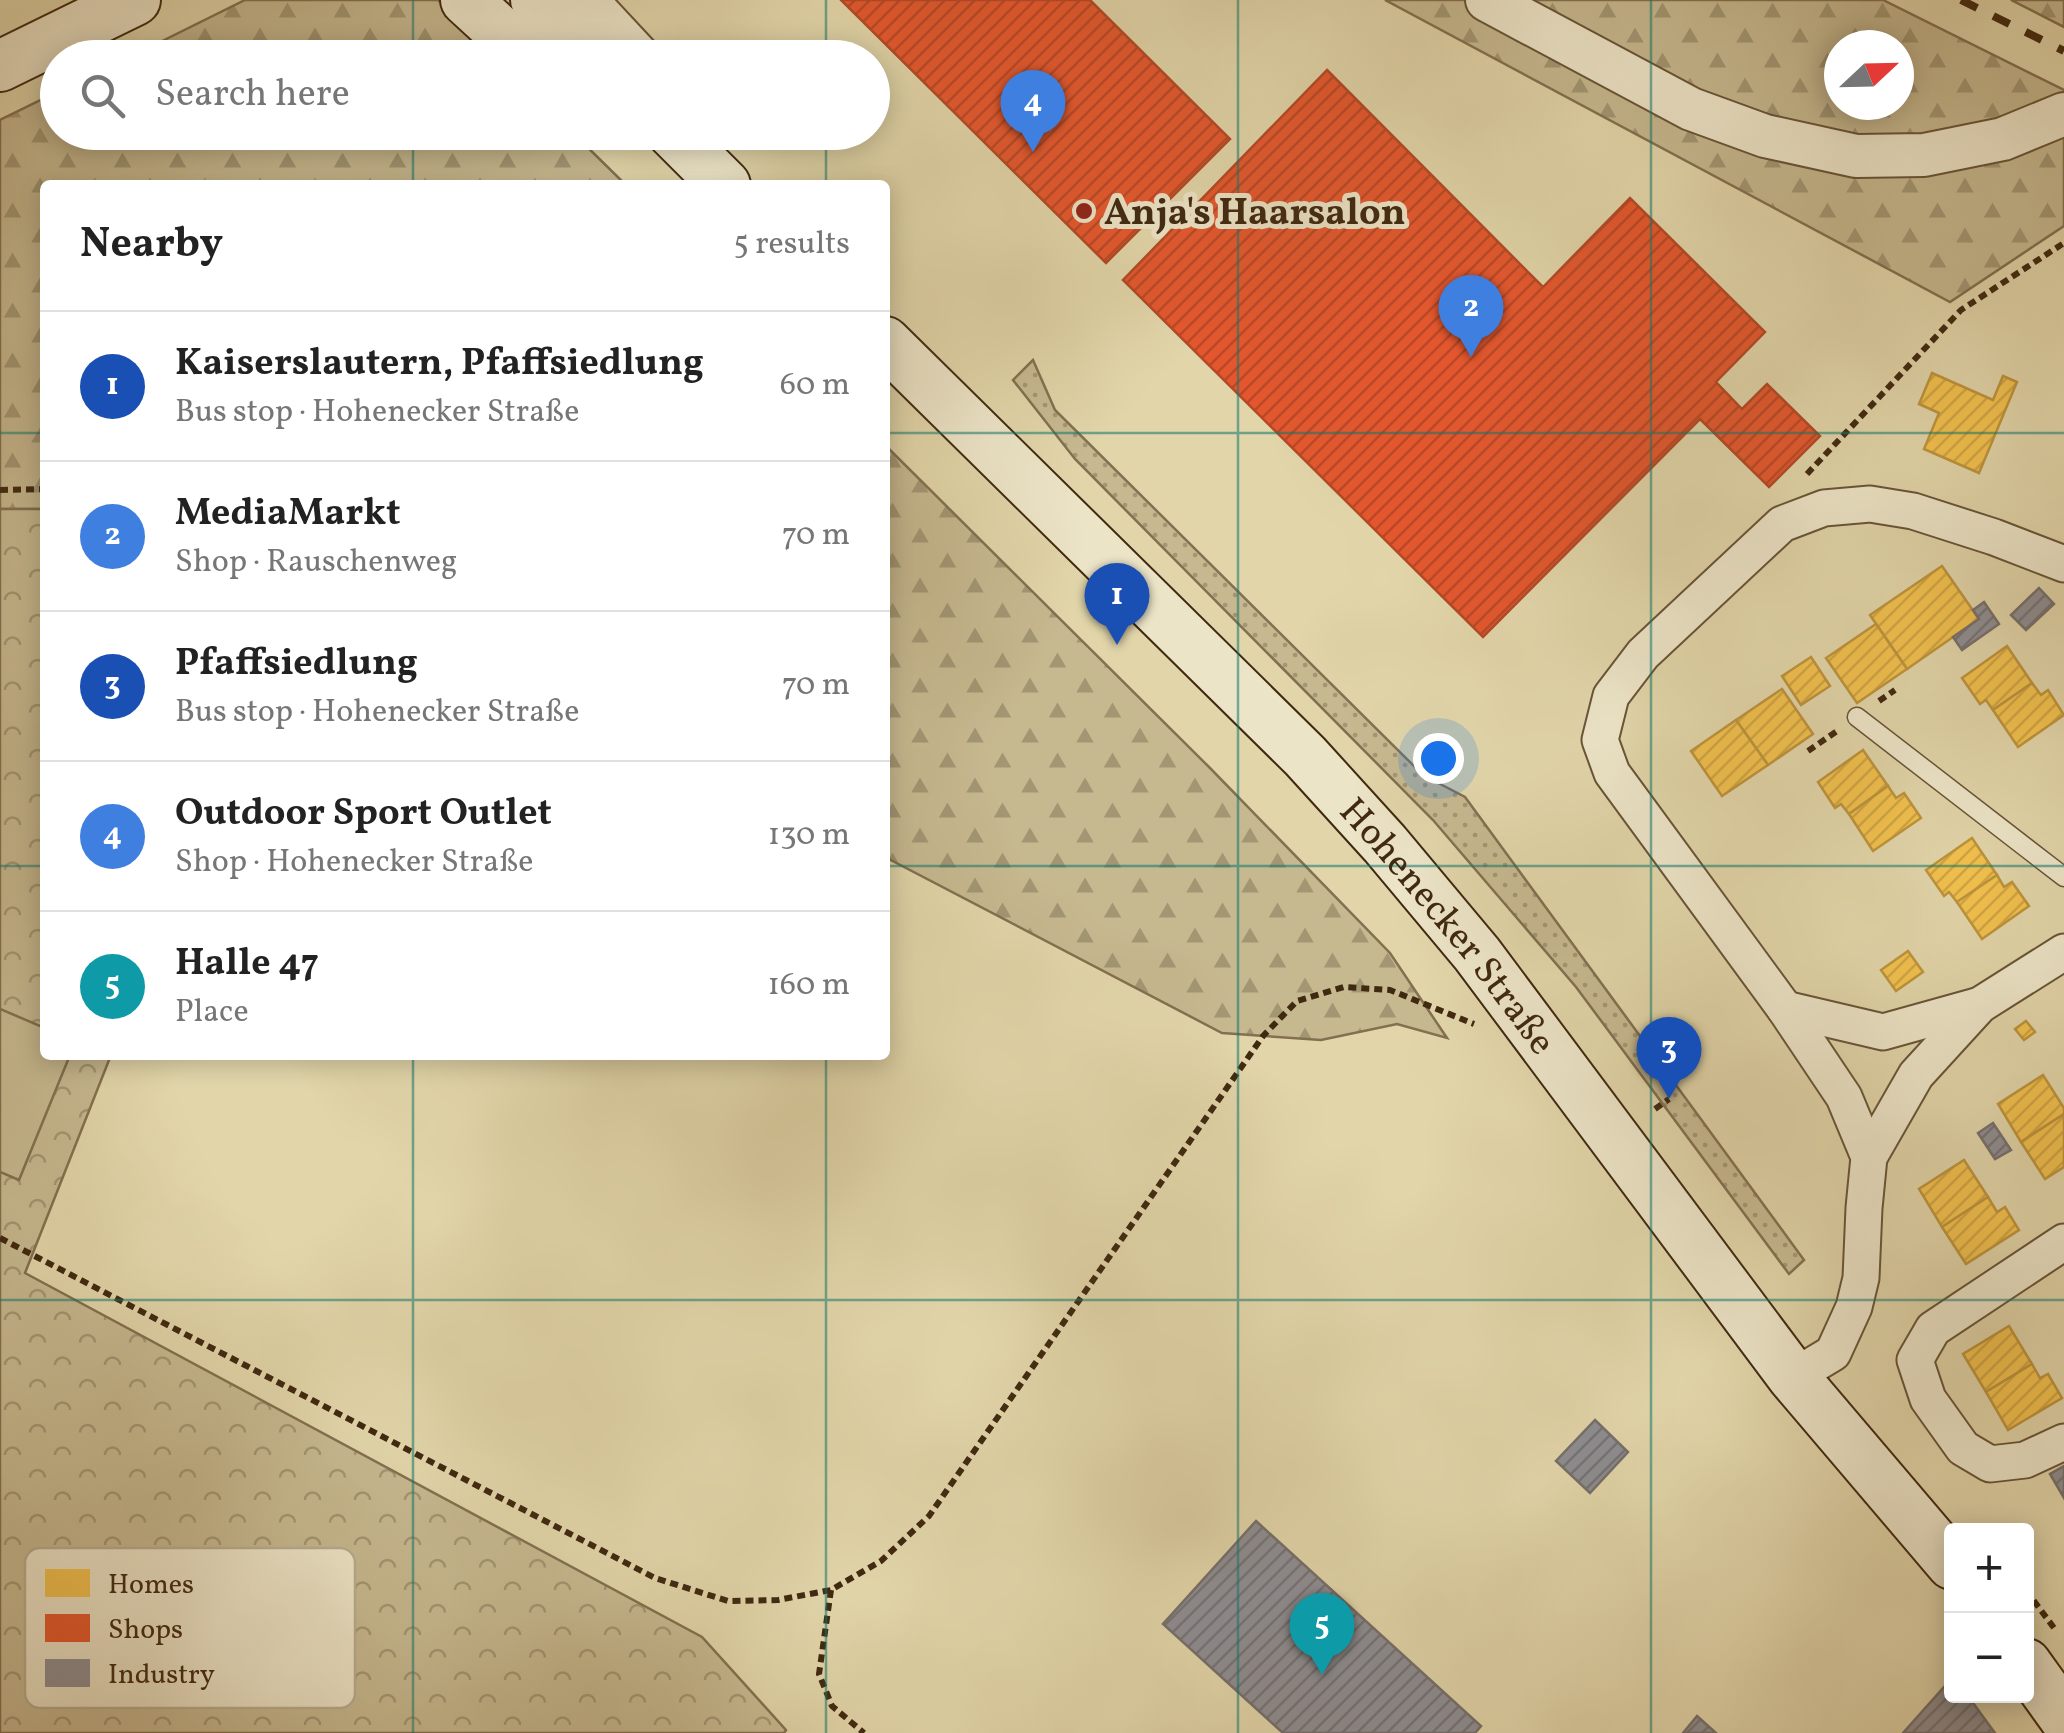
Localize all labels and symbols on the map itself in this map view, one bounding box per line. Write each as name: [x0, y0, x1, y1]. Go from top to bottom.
north arrow: [1824, 30, 1914, 120]
pin: 4: [1000, 70, 1066, 152]
place label: Anja's Haarsalon: [1104, 188, 1405, 241]
marker: Anja's Haarsalon: [1073, 200, 1095, 222]
pin: 2: [1438, 274, 1504, 357]
pin: 1: [1084, 562, 1150, 645]
your location: [1413, 733, 1464, 784]
street label: Hohenecker Straße: [1326, 788, 1566, 1067]
pin: 3: [1636, 1016, 1702, 1099]
legend: [25, 1548, 355, 1708]
text: Homes: [108, 1566, 194, 1605]
pin: 5: [1290, 1592, 1354, 1675]
text: Shops: [108, 1611, 183, 1650]
text: Industry: [108, 1656, 215, 1695]

